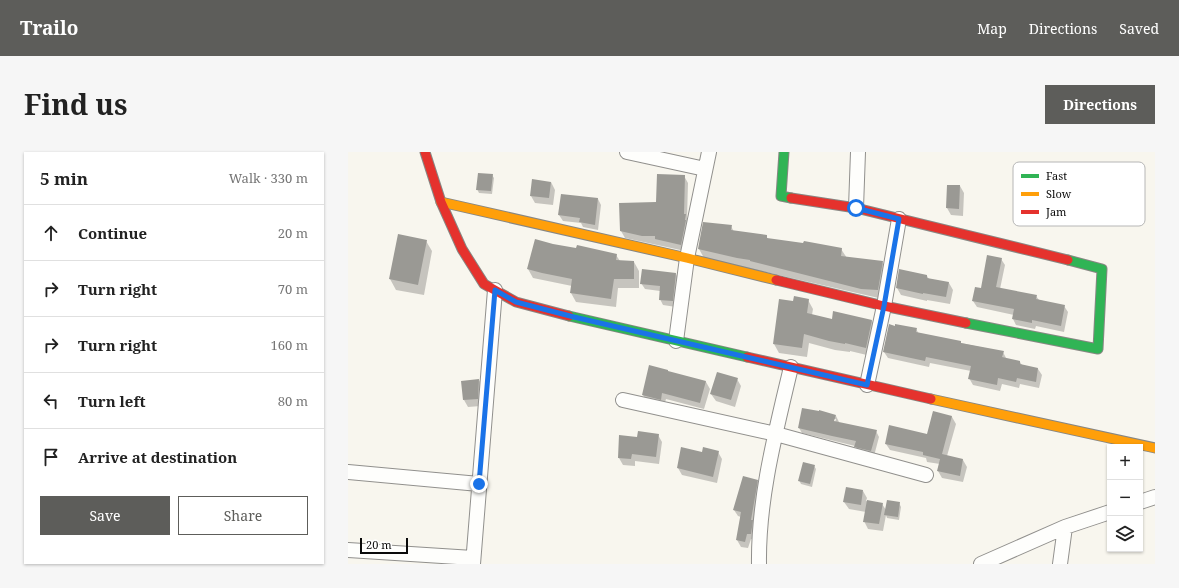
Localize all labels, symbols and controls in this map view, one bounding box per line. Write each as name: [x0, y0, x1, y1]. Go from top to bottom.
text: Trailo: [20, 15, 78, 41]
text: Map: [977, 19, 1007, 38]
text: Directions: [1029, 19, 1097, 38]
text: Saved: [1119, 19, 1159, 38]
text: Find us: [24, 85, 128, 123]
button: Directions: [1045, 85, 1155, 124]
legend: [1013, 162, 1145, 226]
text: 5 min: [40, 167, 88, 190]
text: Fast: [1046, 168, 1067, 183]
text: Walk · 330 m: [229, 169, 308, 187]
text: Slow: [1046, 186, 1072, 201]
route start: [847, 199, 865, 217]
text: Jam: [1045, 204, 1067, 219]
icon: ahead: [40, 222, 62, 244]
text: Continue: [78, 223, 147, 243]
text: 20 m: [278, 224, 308, 242]
icon: right: [40, 278, 62, 300]
text: Turn right: [78, 279, 157, 299]
text: 70 m: [278, 280, 308, 298]
icon: right: [40, 334, 62, 356]
text: Turn right: [78, 335, 157, 355]
text: 160 m: [271, 336, 308, 354]
icon: left: [40, 390, 62, 412]
text: Turn left: [78, 391, 146, 411]
text: 80 m: [278, 392, 308, 410]
map controls: [1107, 444, 1143, 552]
button: +: [1107, 444, 1143, 480]
icon: arrive: [40, 446, 62, 468]
text: Arrive at destination: [78, 447, 237, 467]
route end: [470, 475, 488, 493]
button: −: [1107, 480, 1143, 516]
button: Save: [40, 496, 170, 535]
button: Share: [178, 496, 308, 535]
button: layers: [1107, 516, 1143, 552]
scale bar: [360, 536, 408, 555]
text: 20 m: [366, 537, 392, 552]

